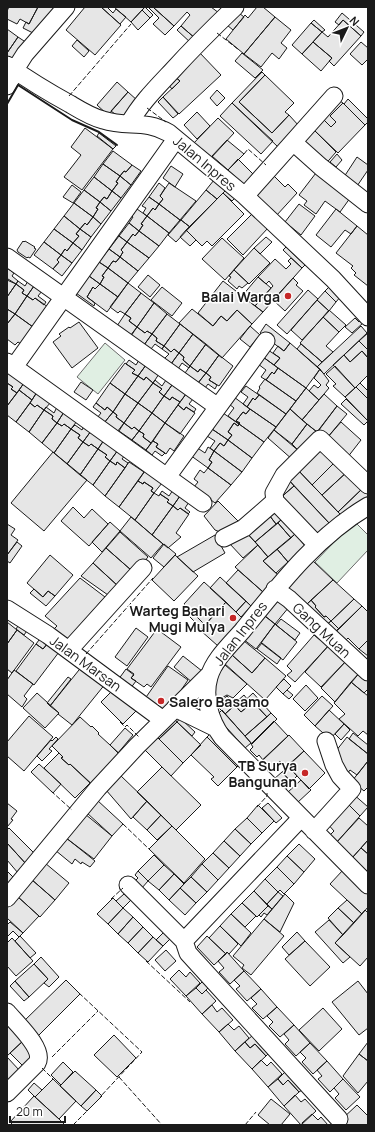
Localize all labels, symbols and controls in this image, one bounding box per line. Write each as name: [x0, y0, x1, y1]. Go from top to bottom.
north arrow: [327, 8, 367, 48]
text: N: [346, 13, 363, 29]
street label: Jalan Inpres: [169, 131, 241, 195]
place label: Balai Warga: [201, 287, 280, 306]
marker: Balai Warga: [283, 291, 293, 301]
street label: Jalan Inpres: [209, 597, 271, 669]
street label: Gang Muan: [289, 598, 355, 662]
place label: Warteg Bahari Mugi Mulya: [130, 601, 225, 636]
marker: Warteg Bahari Mugi Mulya: [228, 613, 238, 623]
street label: Jalan Marsan: [46, 631, 126, 695]
place label: Salero Basamo: [169, 692, 270, 711]
marker: Salero Basamo: [156, 696, 166, 706]
place label: TB Surya Bangunan: [228, 756, 297, 791]
marker: TB Surya Bangunan: [300, 768, 310, 778]
scale bar: [10, 1098, 65, 1124]
text: 20 m: [16, 1103, 43, 1120]

